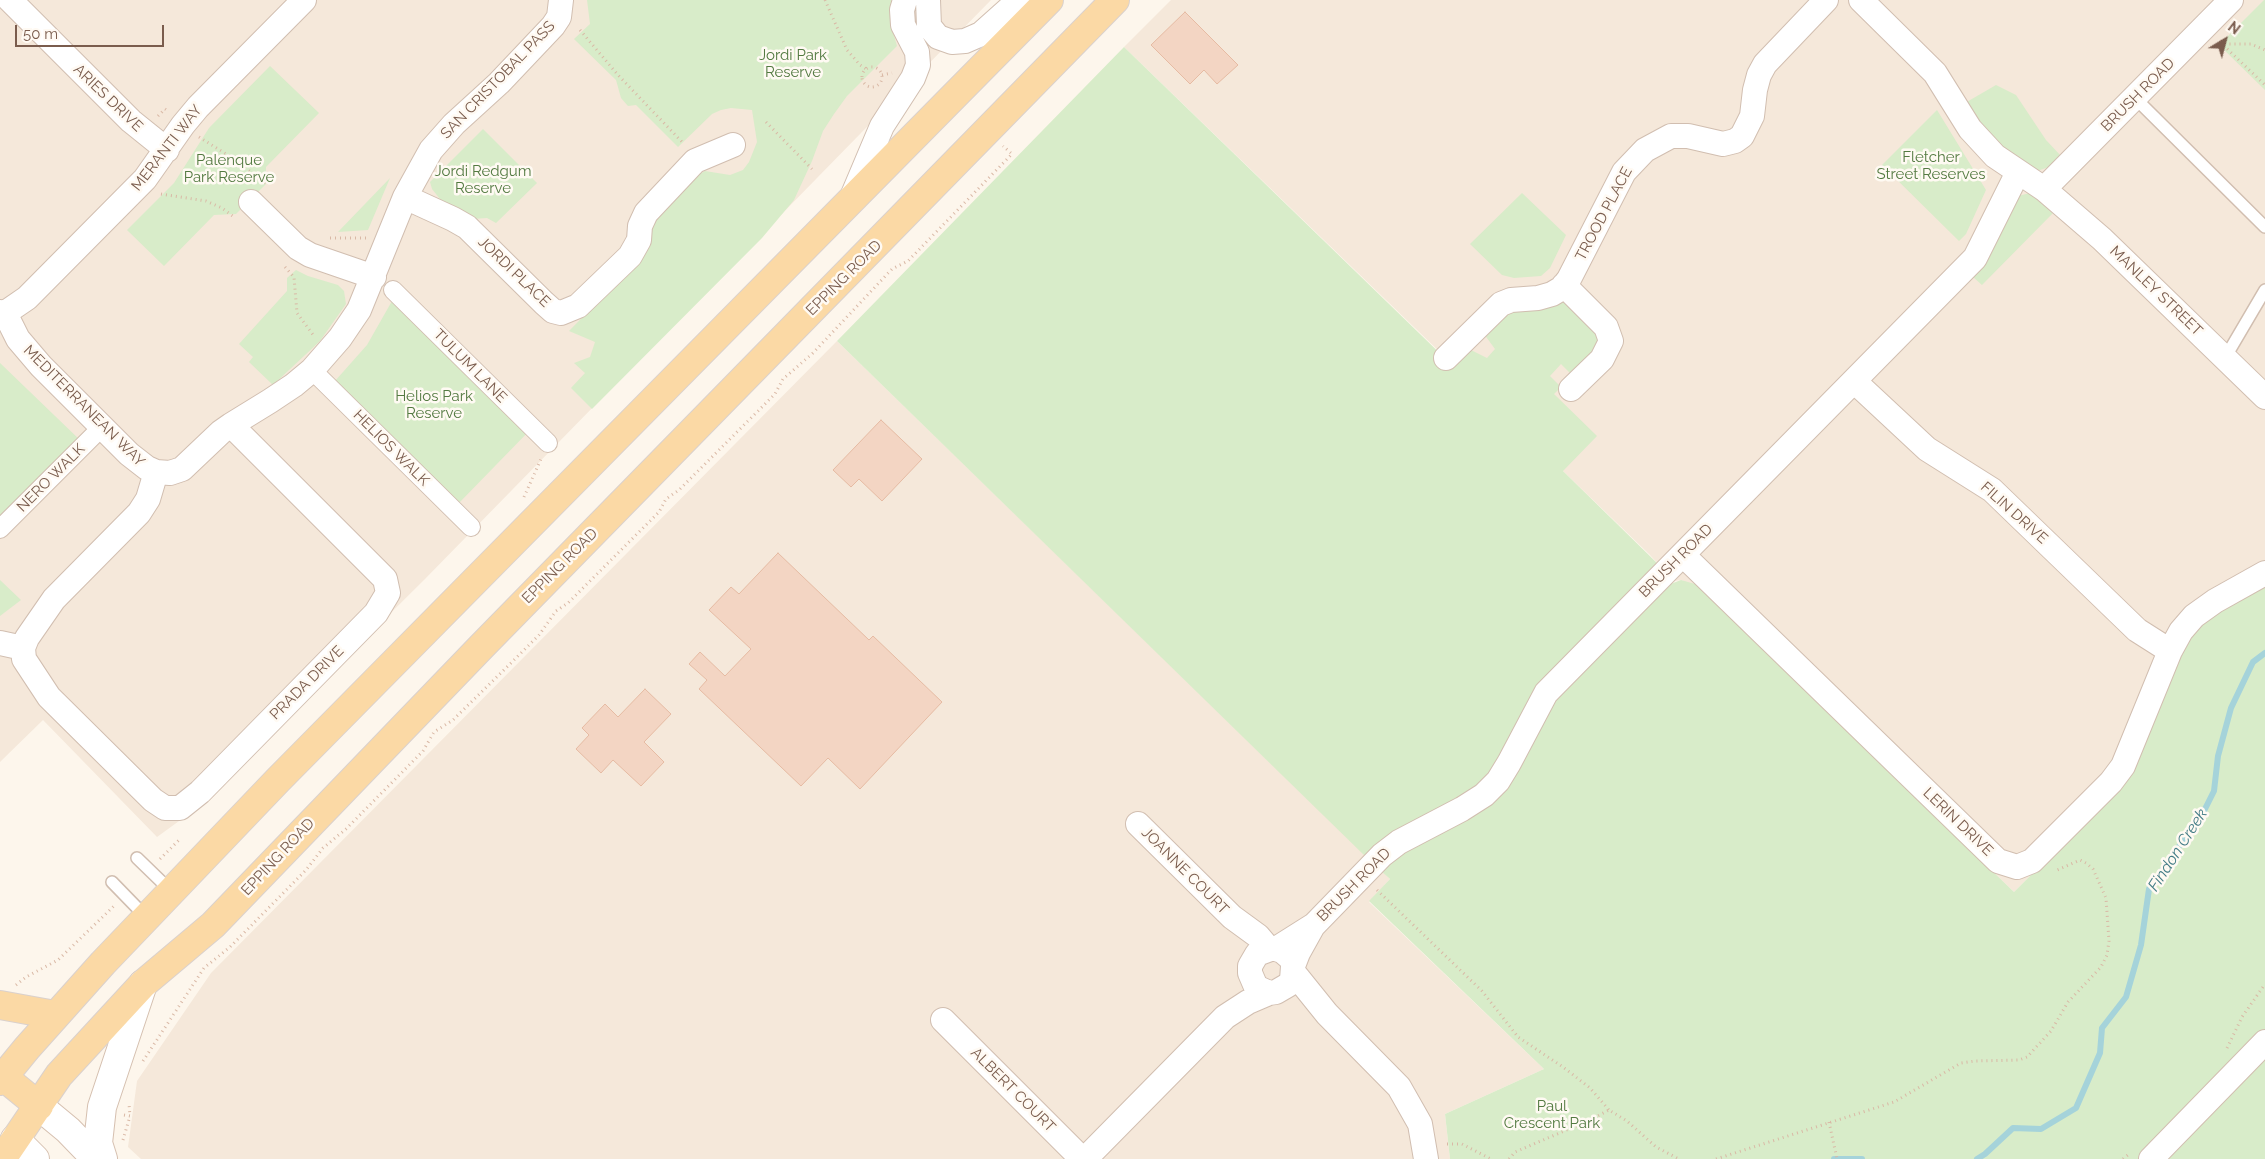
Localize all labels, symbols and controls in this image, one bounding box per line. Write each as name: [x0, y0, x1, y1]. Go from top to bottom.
scale bar: [18, 15, 166, 47]
north arrow: [2200, 15, 2250, 65]
street label: SAN CRISTOBAL PASS: [437, 17, 559, 143]
text: N: [2225, 18, 2243, 38]
text: 50 m: [23, 25, 58, 43]
park label: Jordi Park Reserve: [759, 46, 827, 81]
street label: BRUSH ROAD: [2097, 54, 2179, 136]
street label: ARIES DRIVE: [70, 61, 146, 135]
street label: MERANTI WAY: [128, 101, 206, 195]
park label: Fletcher Street Reserves: [1877, 148, 1985, 183]
park label: Palenque Park Reserve: [184, 151, 274, 186]
park label: Jordi Redgum Reserve: [434, 162, 532, 197]
street label: TROOD PLACE: [1572, 164, 1636, 264]
street label: JORDI PLACE: [474, 233, 554, 311]
street label: EPPING ROAD: [803, 237, 885, 319]
street label: MANLEY STREET: [2106, 242, 2206, 340]
street label: TULUM LANE: [429, 325, 511, 407]
street label: MEDITERRANEAN WAY: [19, 341, 149, 471]
park label: Helios Park Reserve: [395, 387, 473, 422]
street label: HELIOS WALK: [349, 406, 433, 490]
street label: NERO WALK: [13, 440, 89, 516]
street label: FILIN DRIVE: [1977, 478, 2051, 548]
street label: BRUSH ROAD: [1635, 520, 1717, 602]
street label: EPPING ROAD: [519, 525, 601, 607]
street label: PRADA DRIVE: [266, 642, 348, 724]
street label: LERIN DRIVE: [1919, 784, 1997, 860]
water label: Findon Creek: [2144, 805, 2212, 895]
street label: EPPING ROAD: [238, 815, 318, 899]
street label: JOANNE COURT: [1138, 824, 1232, 918]
street label: BRUSH ROAD: [1313, 844, 1395, 926]
street label: ALBERT COURT: [967, 1044, 1059, 1136]
park label: Paul Crescent Park: [1504, 1097, 1600, 1132]

